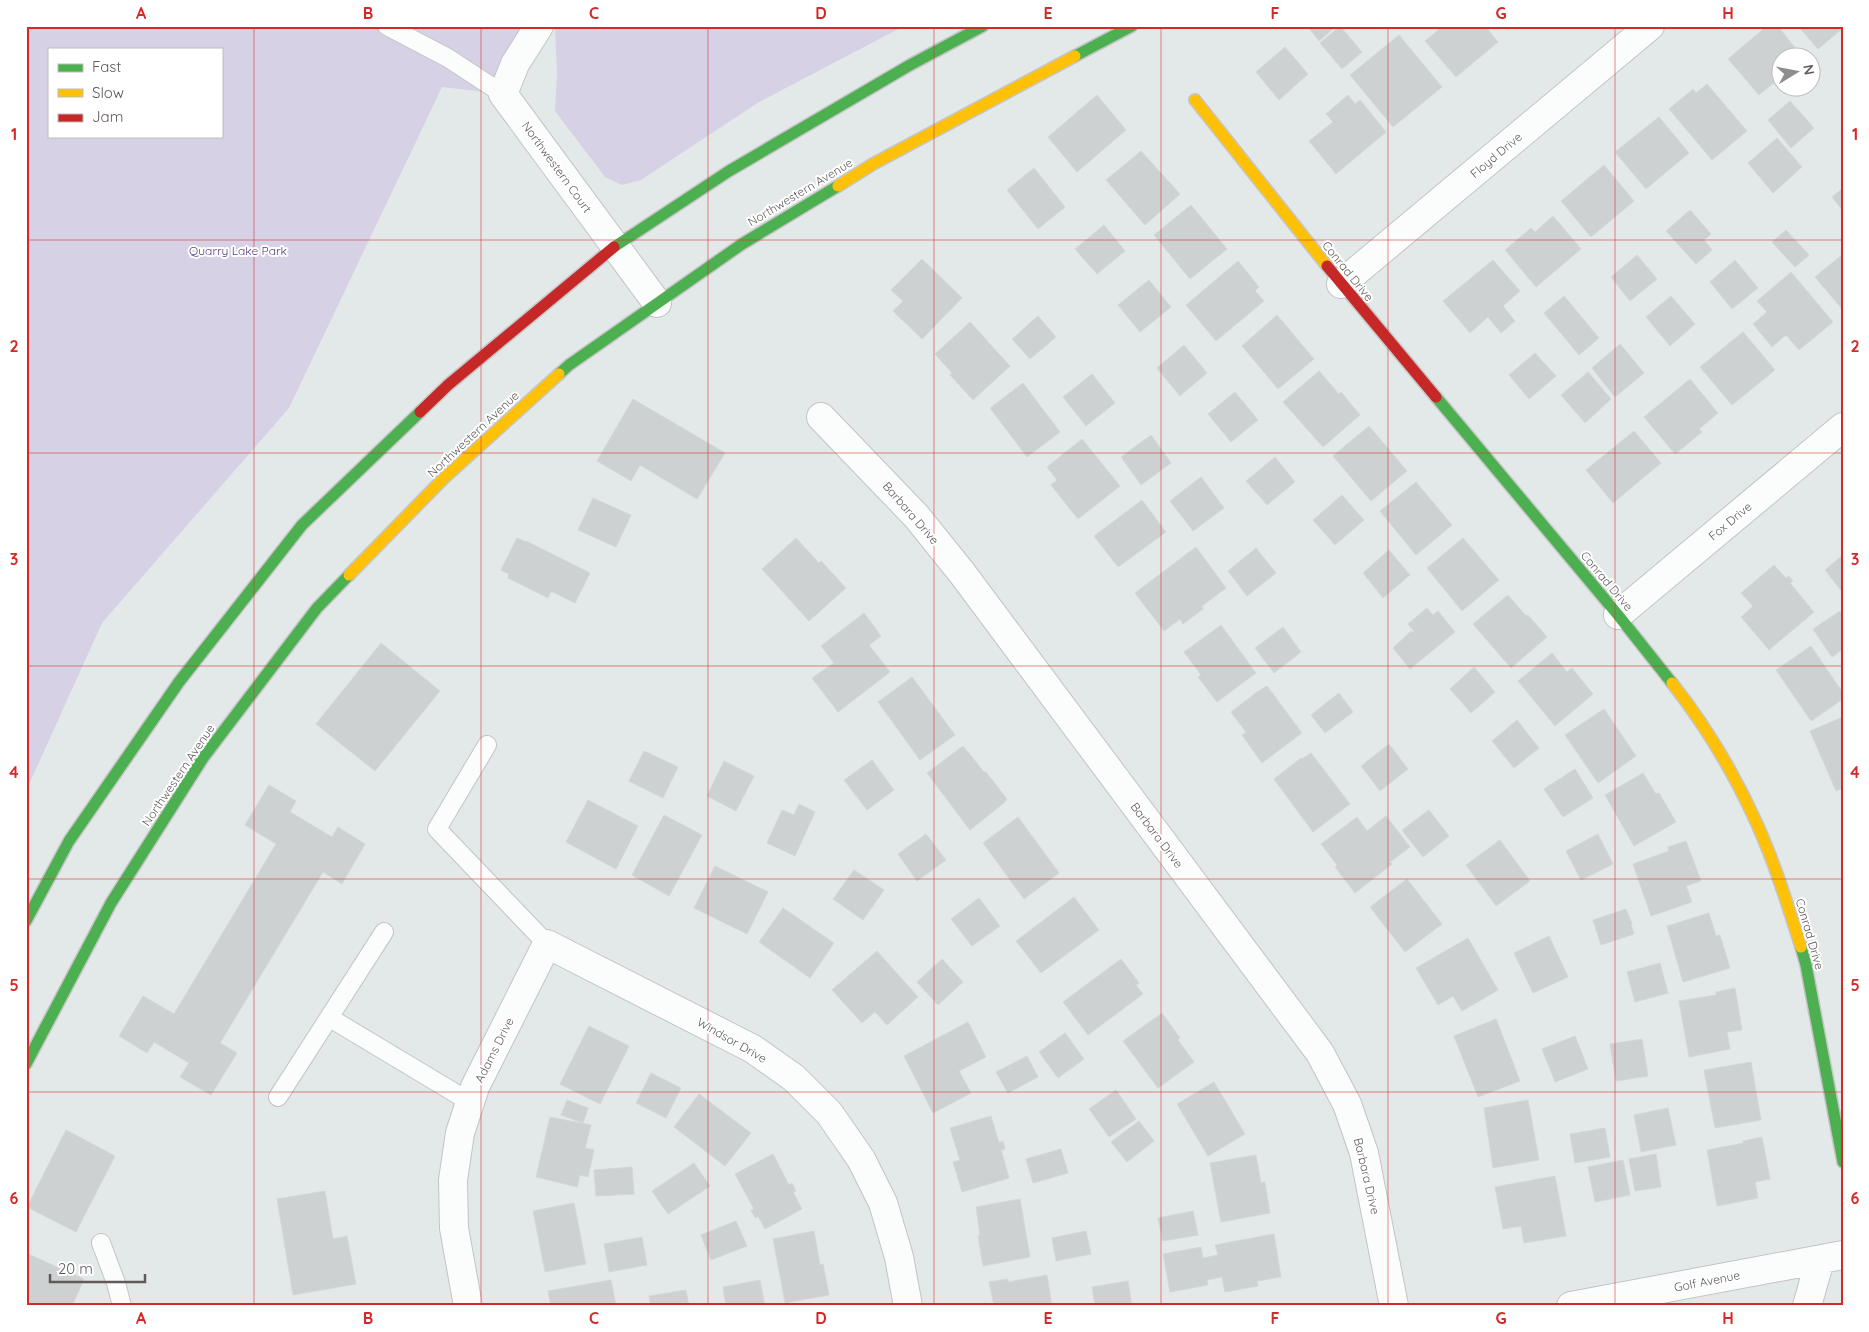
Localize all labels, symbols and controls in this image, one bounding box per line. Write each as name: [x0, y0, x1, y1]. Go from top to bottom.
text: A: [136, 3, 147, 23]
text: B: [363, 3, 373, 23]
text: C: [589, 3, 599, 23]
text: D: [815, 3, 827, 23]
text: E: [1043, 3, 1053, 23]
text: F: [1271, 3, 1280, 23]
text: G: [1495, 3, 1507, 23]
text: H: [1722, 3, 1734, 23]
legend: [48, 48, 222, 138]
north arrow: [1772, 48, 1822, 98]
text: Fast: [92, 57, 121, 76]
text: N: [1799, 63, 1819, 76]
text: Slow: [92, 83, 124, 102]
text: Jam: [92, 107, 123, 126]
street label: Northwestern Court: [519, 118, 595, 216]
text: 1: [11, 124, 17, 144]
text: 1: [1852, 124, 1858, 144]
street label: Floyd Drive: [1467, 129, 1525, 181]
street label: Northwestern Avenue: [745, 155, 855, 229]
street label: Conrad Drive: [1319, 238, 1377, 304]
park label: Quarry Lake Park: [189, 243, 287, 258]
text: 2: [9, 336, 19, 356]
text: 2: [1850, 336, 1860, 356]
street label: Northwestern Avenue: [424, 388, 522, 480]
street label: Barbara Drive: [880, 479, 942, 548]
street label: Fox Drive: [1705, 499, 1755, 543]
street label: Conrad Drive: [1578, 548, 1636, 614]
text: 3: [10, 549, 18, 569]
text: 3: [1851, 549, 1859, 569]
street label: Northwestern Avenue: [138, 721, 218, 829]
text: 4: [9, 762, 19, 782]
text: 4: [1850, 762, 1860, 782]
street label: Barbara Drive: [1127, 799, 1187, 871]
street label: Conrad Drive: [1793, 897, 1827, 971]
text: 5: [9, 975, 19, 995]
text: 5: [1850, 975, 1860, 995]
street label: Windsor Drive: [694, 1014, 770, 1066]
street label: Adams Drive: [471, 1015, 517, 1085]
street label: Barbara Drive: [1351, 1136, 1383, 1216]
text: 6: [10, 1188, 19, 1208]
text: 6: [1851, 1188, 1860, 1208]
scale bar: [50, 1252, 145, 1284]
text: 20 m: [58, 1259, 93, 1278]
street label: Golf Avenue: [1673, 1267, 1742, 1295]
text: A: [136, 1308, 147, 1328]
text: B: [363, 1308, 373, 1328]
text: C: [589, 1308, 599, 1328]
text: D: [815, 1308, 827, 1328]
text: E: [1043, 1308, 1053, 1328]
text: F: [1271, 1308, 1280, 1328]
text: G: [1495, 1308, 1507, 1328]
text: H: [1722, 1308, 1734, 1328]

